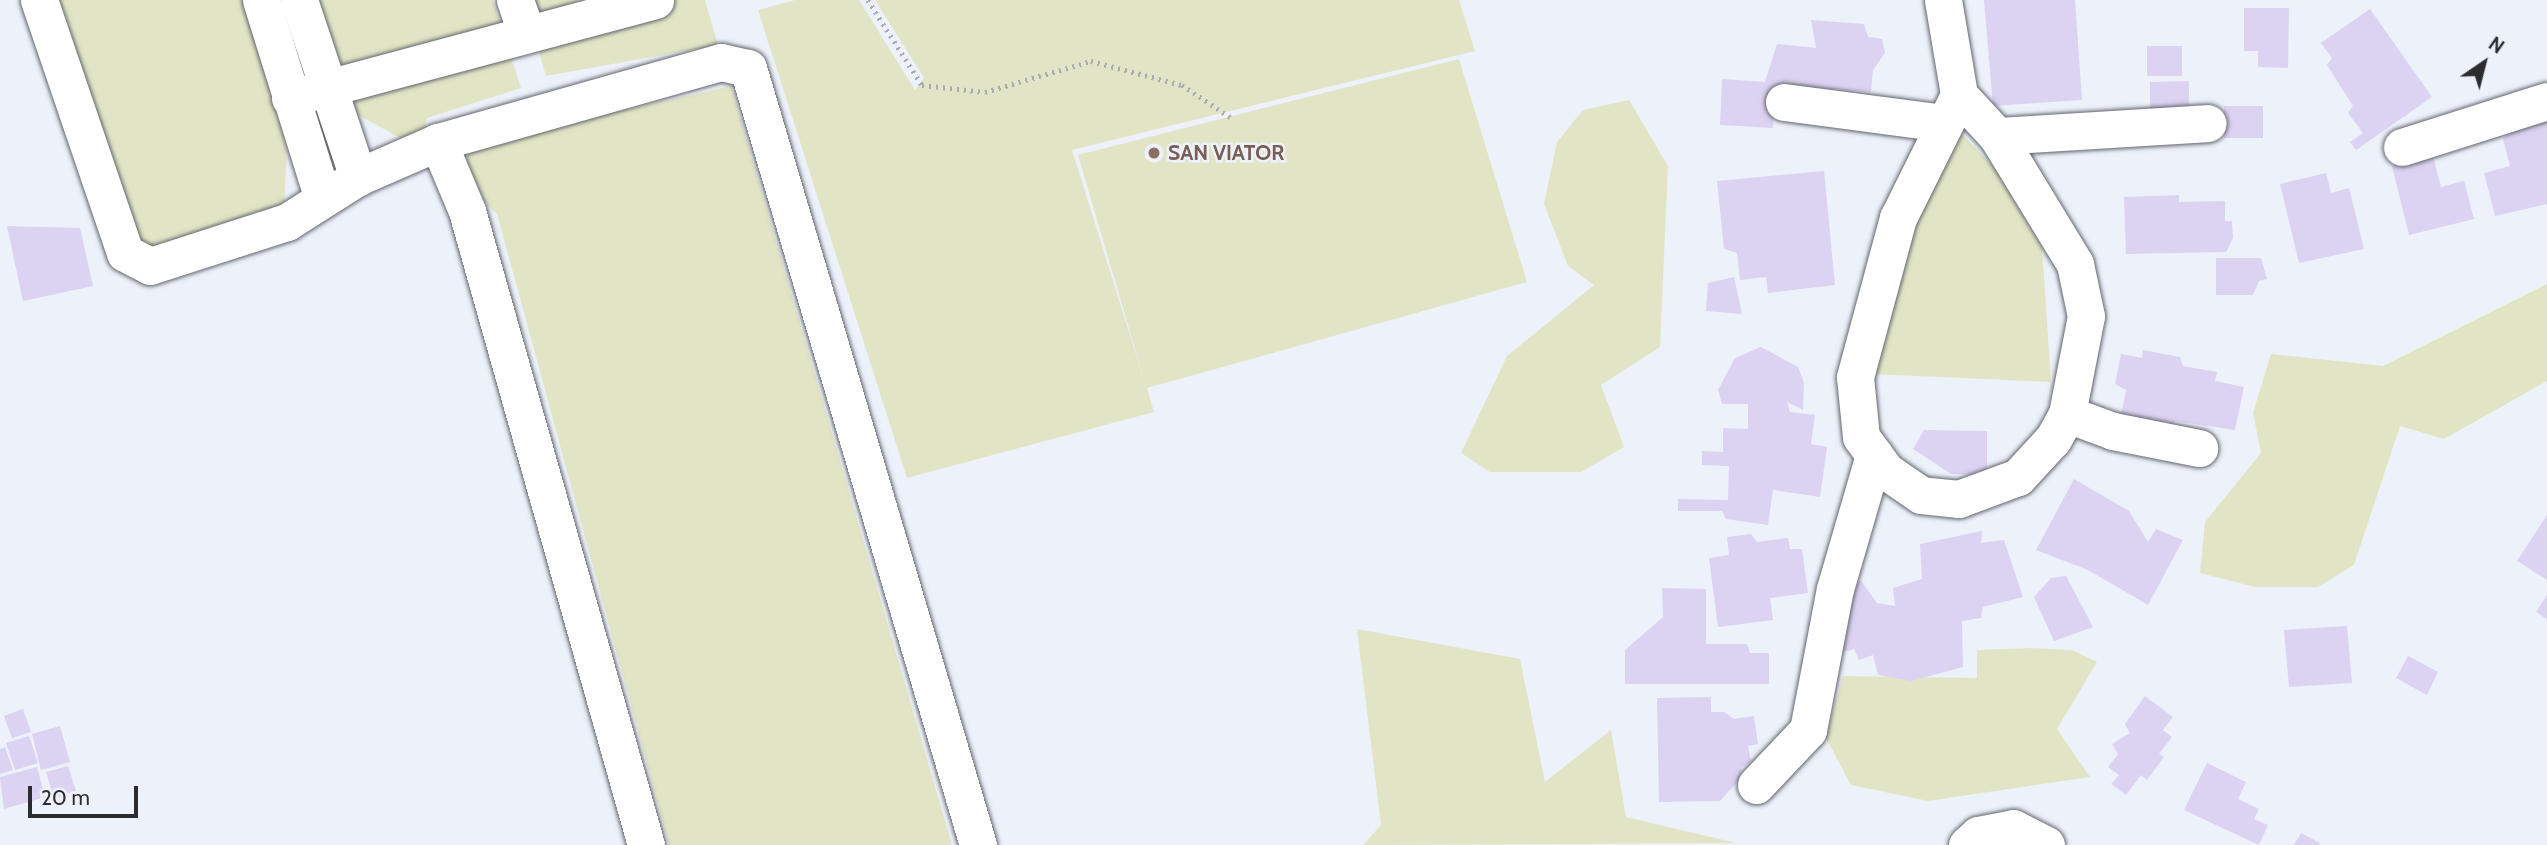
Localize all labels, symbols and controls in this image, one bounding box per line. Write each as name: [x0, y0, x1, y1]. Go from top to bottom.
north arrow: [2449, 28, 2519, 98]
text: N: [2484, 32, 2508, 59]
place label: SAN VIATOR: [1168, 140, 1284, 166]
marker: SAN VIATOR: [1146, 145, 1162, 161]
scale bar: [32, 772, 142, 816]
text: 20 m: [41, 785, 90, 810]

